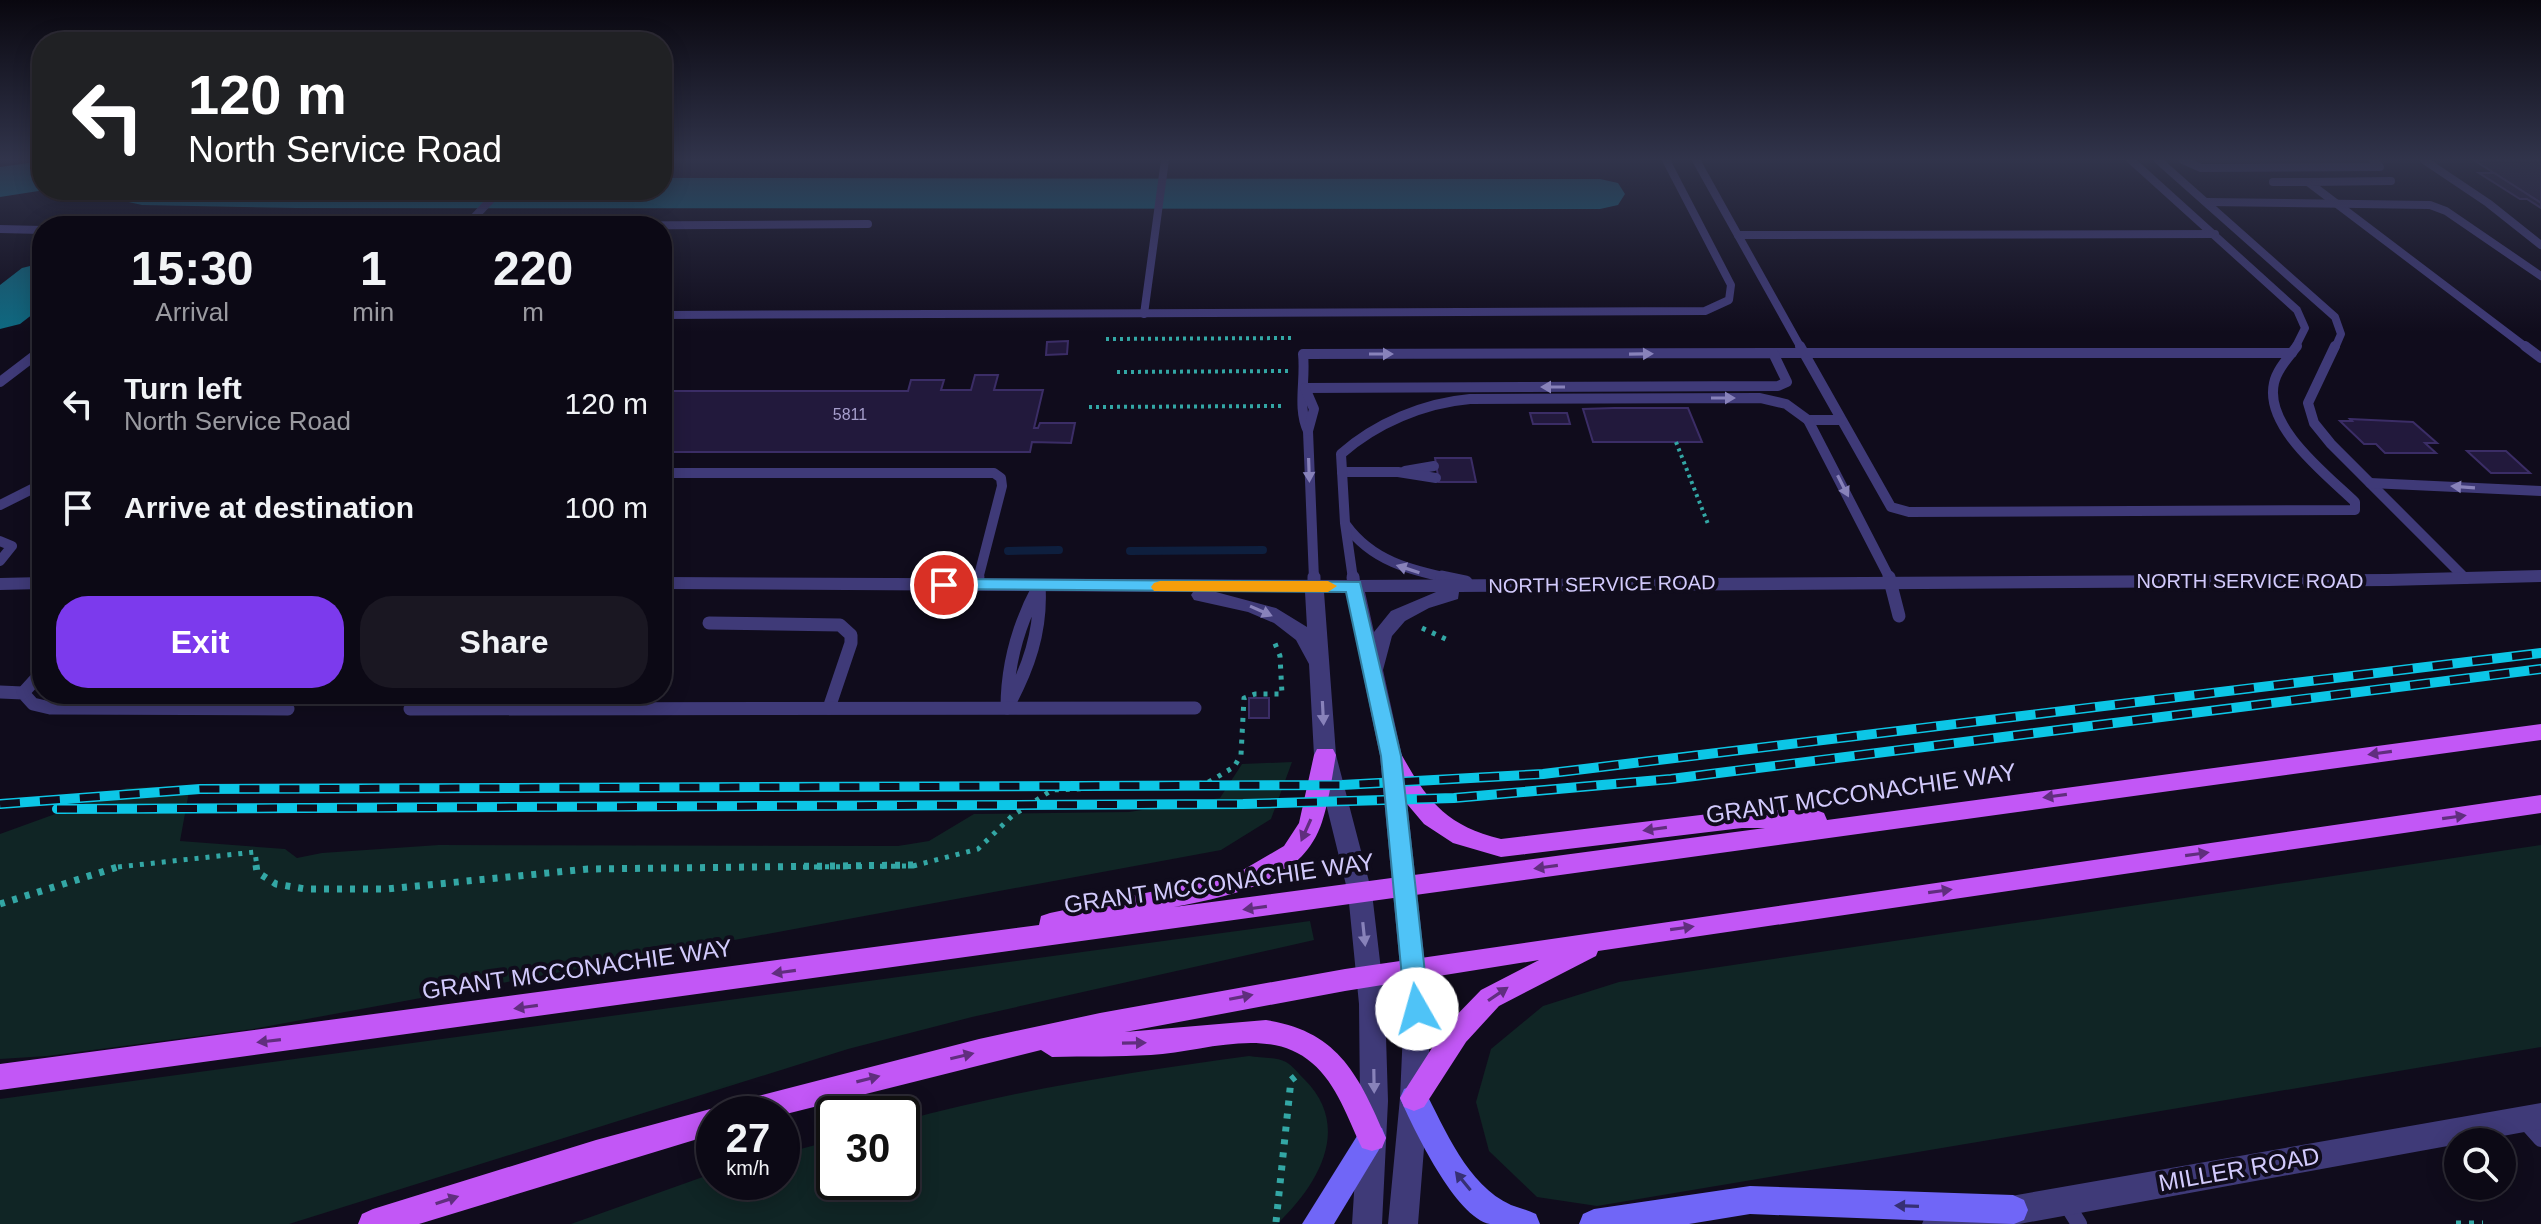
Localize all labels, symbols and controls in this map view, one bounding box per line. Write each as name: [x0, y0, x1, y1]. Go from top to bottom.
text: 120 m: [188, 63, 347, 126]
icon: left: [56, 64, 160, 168]
text: North Service Road: [188, 129, 502, 170]
text: 15:30: [131, 242, 254, 295]
text: 1: [360, 242, 387, 295]
text: 220: [493, 242, 573, 295]
text: Arrival: [155, 297, 229, 327]
text: min: [352, 297, 394, 327]
text: m: [522, 297, 544, 327]
one-way arrow: [1369, 348, 1394, 360]
one-way arrow: [1629, 348, 1654, 360]
text: Turn left: [124, 372, 242, 405]
one-way arrow: [1540, 381, 1565, 393]
icon: left: [56, 382, 100, 426]
text: 120 m: [565, 387, 648, 420]
one-way arrow: [1711, 392, 1736, 404]
text: North Service Road: [124, 406, 351, 436]
house number: 5811: [833, 406, 867, 423]
one-way arrow: [1302, 458, 1315, 483]
one-way arrow: [1836, 475, 1849, 498]
one-way arrow: [2450, 480, 2475, 493]
icon: arrive: [56, 486, 100, 530]
text: Arrive at destination: [124, 491, 414, 524]
text: 100 m: [565, 491, 648, 524]
pin: [910, 551, 978, 619]
one-way arrow: [1396, 562, 1420, 574]
icon: arrive: [922, 563, 966, 607]
street label: NORTH SERVICE ROAD: [2136, 570, 2364, 592]
street label: NORTH SERVICE ROAD: [1488, 571, 1716, 597]
button: Exit: [56, 596, 344, 688]
button: Share: [360, 596, 648, 688]
one-way arrow: [1249, 604, 1273, 617]
one-way arrow: [1317, 701, 1330, 726]
one-way arrow: [2368, 747, 2393, 760]
street label: GRANT MCCONACHIE WAY: [1704, 758, 2018, 828]
one-way arrow: [2042, 790, 2067, 803]
one-way arrow: [2442, 810, 2467, 823]
one-way arrow: [1299, 819, 1313, 842]
one-way arrow: [1642, 823, 1667, 836]
one-way arrow: [2185, 847, 2210, 860]
street label: GRANT MCCONACHIE WAY: [1062, 848, 1376, 918]
one-way arrow: [1533, 861, 1558, 874]
one-way arrow: [1928, 884, 1953, 897]
one-way arrow: [1242, 902, 1267, 915]
one-way arrow: [1670, 921, 1695, 934]
one-way arrow: [1358, 922, 1371, 947]
street label: GRANT MCCONACHIE WAY: [420, 934, 734, 1004]
one-way arrow: [771, 966, 796, 979]
position arrow: [1375, 967, 1459, 1051]
one-way arrow: [1487, 987, 1508, 1002]
one-way arrow: [1228, 991, 1253, 1003]
one-way arrow: [514, 1000, 539, 1013]
one-way arrow: [256, 1035, 281, 1048]
one-way arrow: [1122, 1037, 1147, 1050]
one-way arrow: [950, 1049, 975, 1061]
one-way arrow: [1368, 1069, 1380, 1094]
one-way arrow: [856, 1072, 881, 1084]
speed limit sign: 30: [816, 1096, 920, 1200]
text: 27: [726, 1116, 770, 1160]
map controls: [2444, 1128, 2516, 1200]
button: search: [2444, 1128, 2516, 1200]
street label: MILLER ROAD: [2157, 1142, 2321, 1196]
text: km/h: [726, 1157, 770, 1179]
one-way arrow: [1455, 1171, 1472, 1191]
one-way arrow: [436, 1193, 460, 1205]
one-way arrow: [1894, 1200, 1919, 1213]

